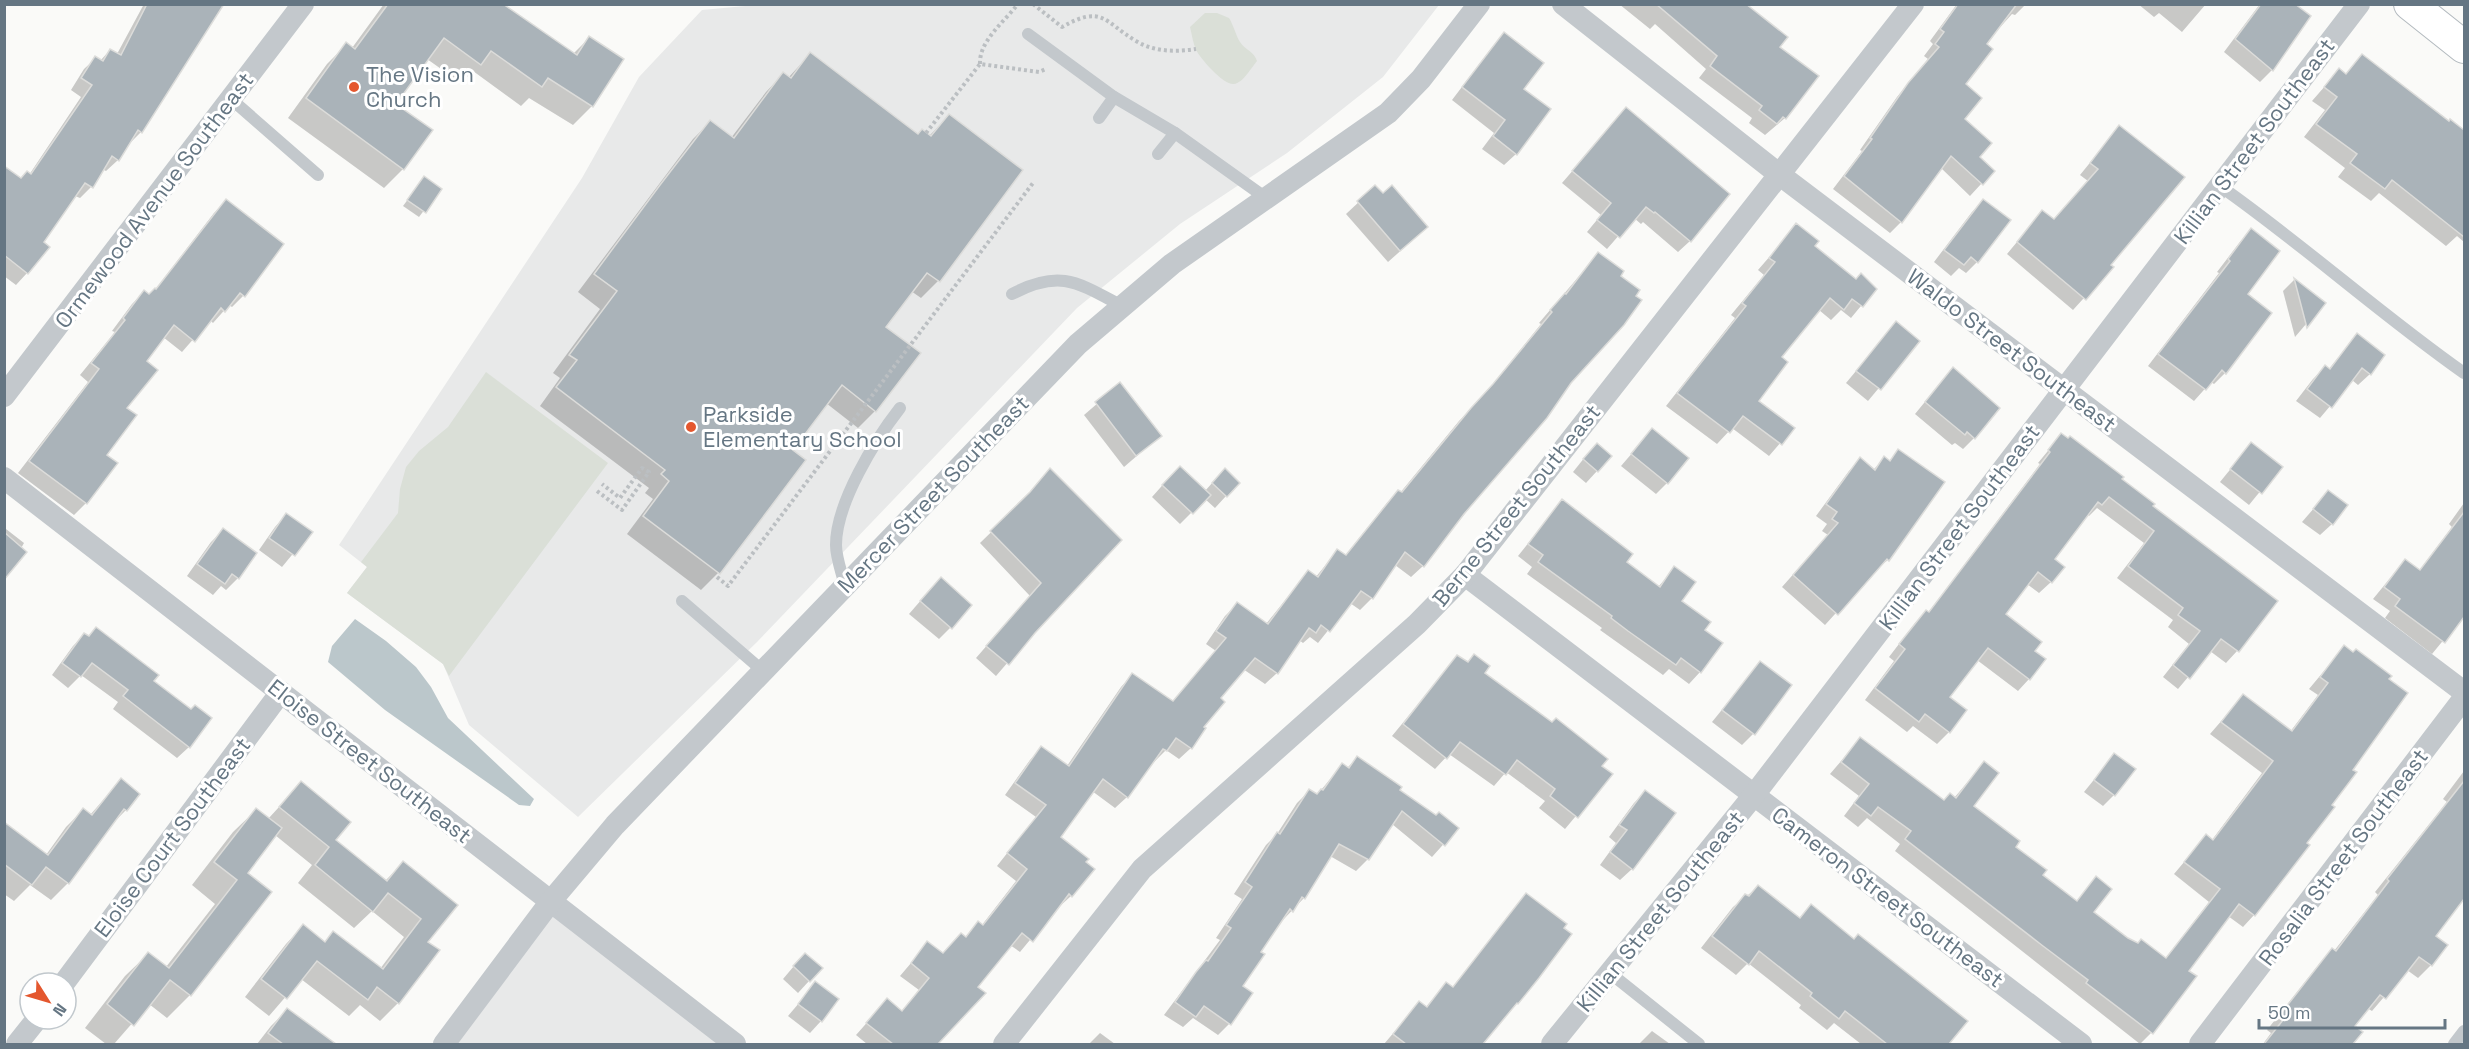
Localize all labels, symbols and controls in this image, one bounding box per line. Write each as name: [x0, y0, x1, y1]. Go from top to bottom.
street label: Killian Street Southeast: [2167, 32, 2341, 250]
place label: The Vision Church: [366, 60, 474, 113]
street label: Ormewood Avenue Southeast: [49, 66, 259, 334]
marker: The Vision Church: [347, 80, 361, 94]
street label: Waldo Street Southeast: [1902, 262, 2122, 438]
street label: Mercer Street Southeast: [831, 389, 1035, 599]
street label: Berne Street Southeast: [1426, 398, 1606, 612]
place label: Parkside Elementary School: [703, 400, 902, 453]
street label: Killian Street Southeast: [1872, 418, 2046, 636]
marker: Parkside Elementary School: [684, 420, 698, 434]
street label: Eloise Street Southeast: [262, 673, 478, 849]
street label: Eloise Court Southeast: [88, 731, 256, 943]
street label: Rosalia Street Southeast: [2252, 743, 2434, 971]
street label: Cameron Street Southeast: [1766, 801, 2010, 993]
street label: Killian Street Southeast: [1570, 805, 1750, 1017]
north arrow: [18, 971, 78, 1031]
scale bar: [2259, 992, 2445, 1030]
text: N: [48, 999, 71, 1020]
text: 50 m: [2268, 1001, 2310, 1024]

